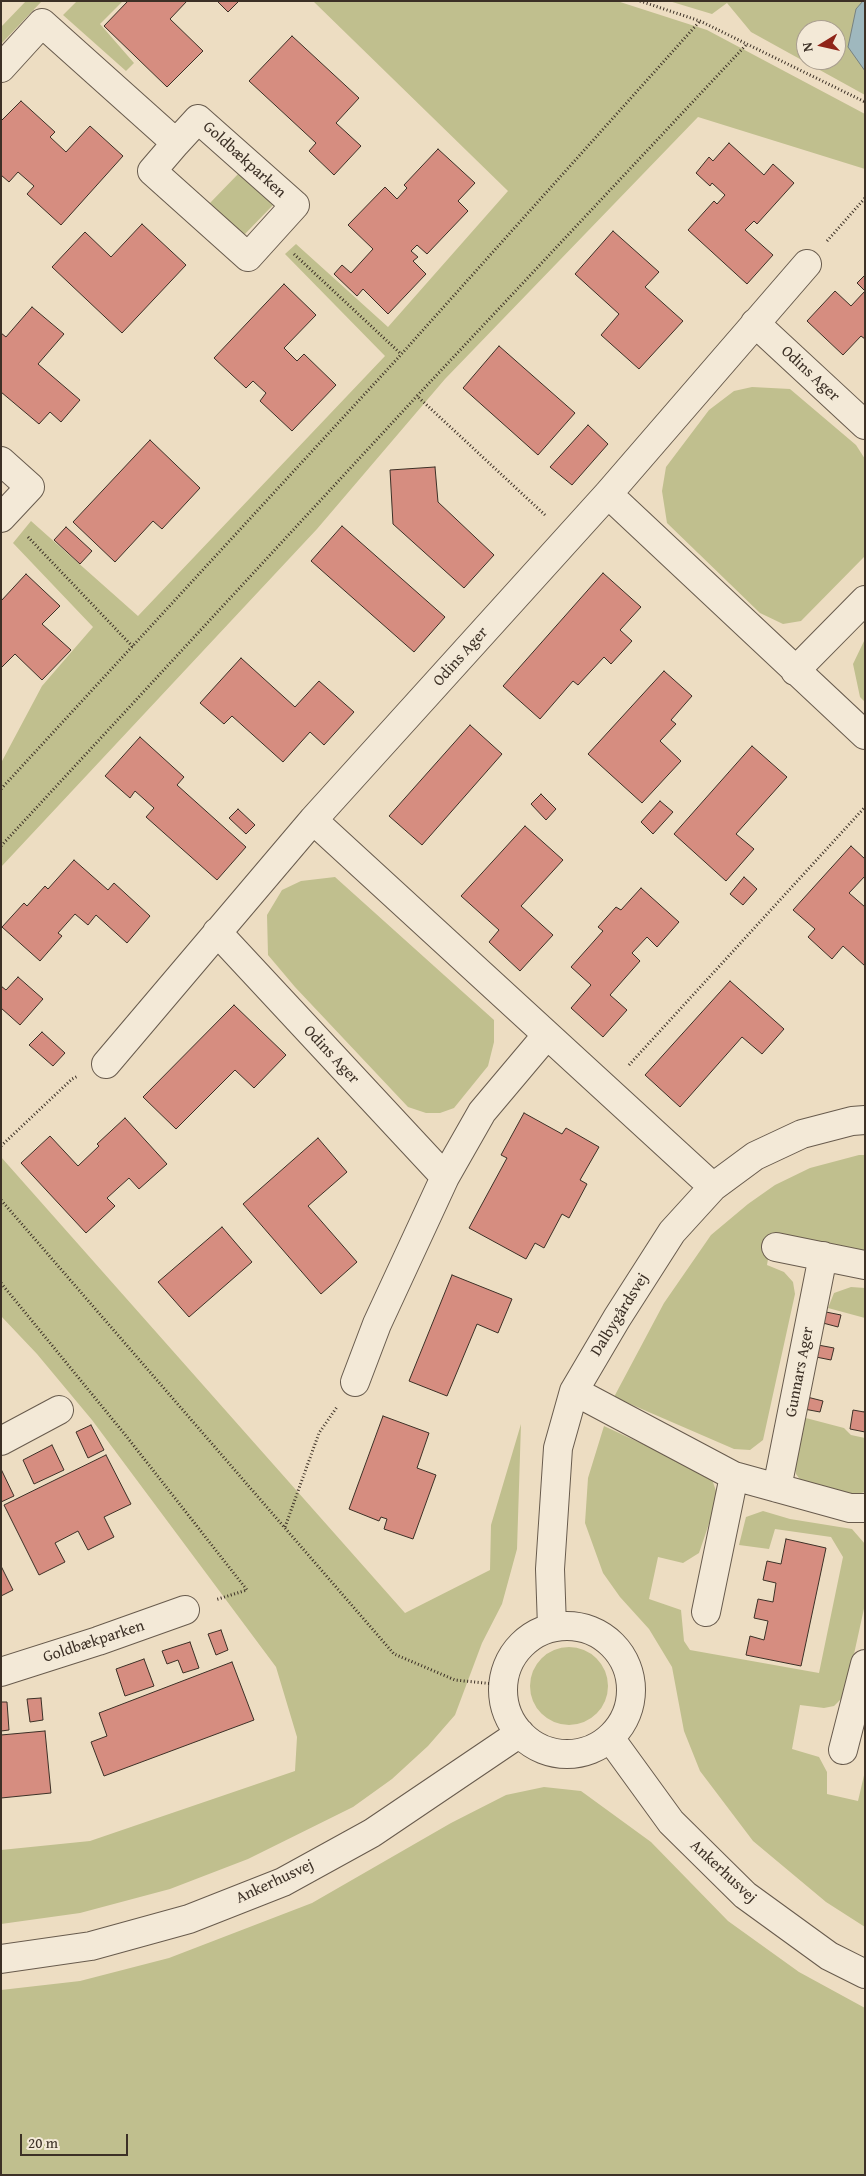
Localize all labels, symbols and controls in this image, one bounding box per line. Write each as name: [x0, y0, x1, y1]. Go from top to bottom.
north arrow: [796, 20, 846, 70]
text: N: [797, 41, 818, 53]
street label: Goldbækparken: [198, 118, 290, 202]
street label: Odins Ager: [777, 342, 843, 406]
street label: Odins Ager: [429, 623, 493, 691]
street label: Odins Ager: [299, 1022, 363, 1088]
street label: Dalbygårdsvej: [587, 1270, 653, 1360]
street label: Gunnars Ager: [782, 1325, 818, 1419]
street label: Goldbækparken: [41, 1617, 147, 1667]
street label: Ankerhusvej: [686, 1836, 760, 1908]
street label: Ankerhusvej: [233, 1856, 317, 1908]
scale bar: [22, 2124, 130, 2156]
text: 20 m: [28, 2132, 58, 2153]

